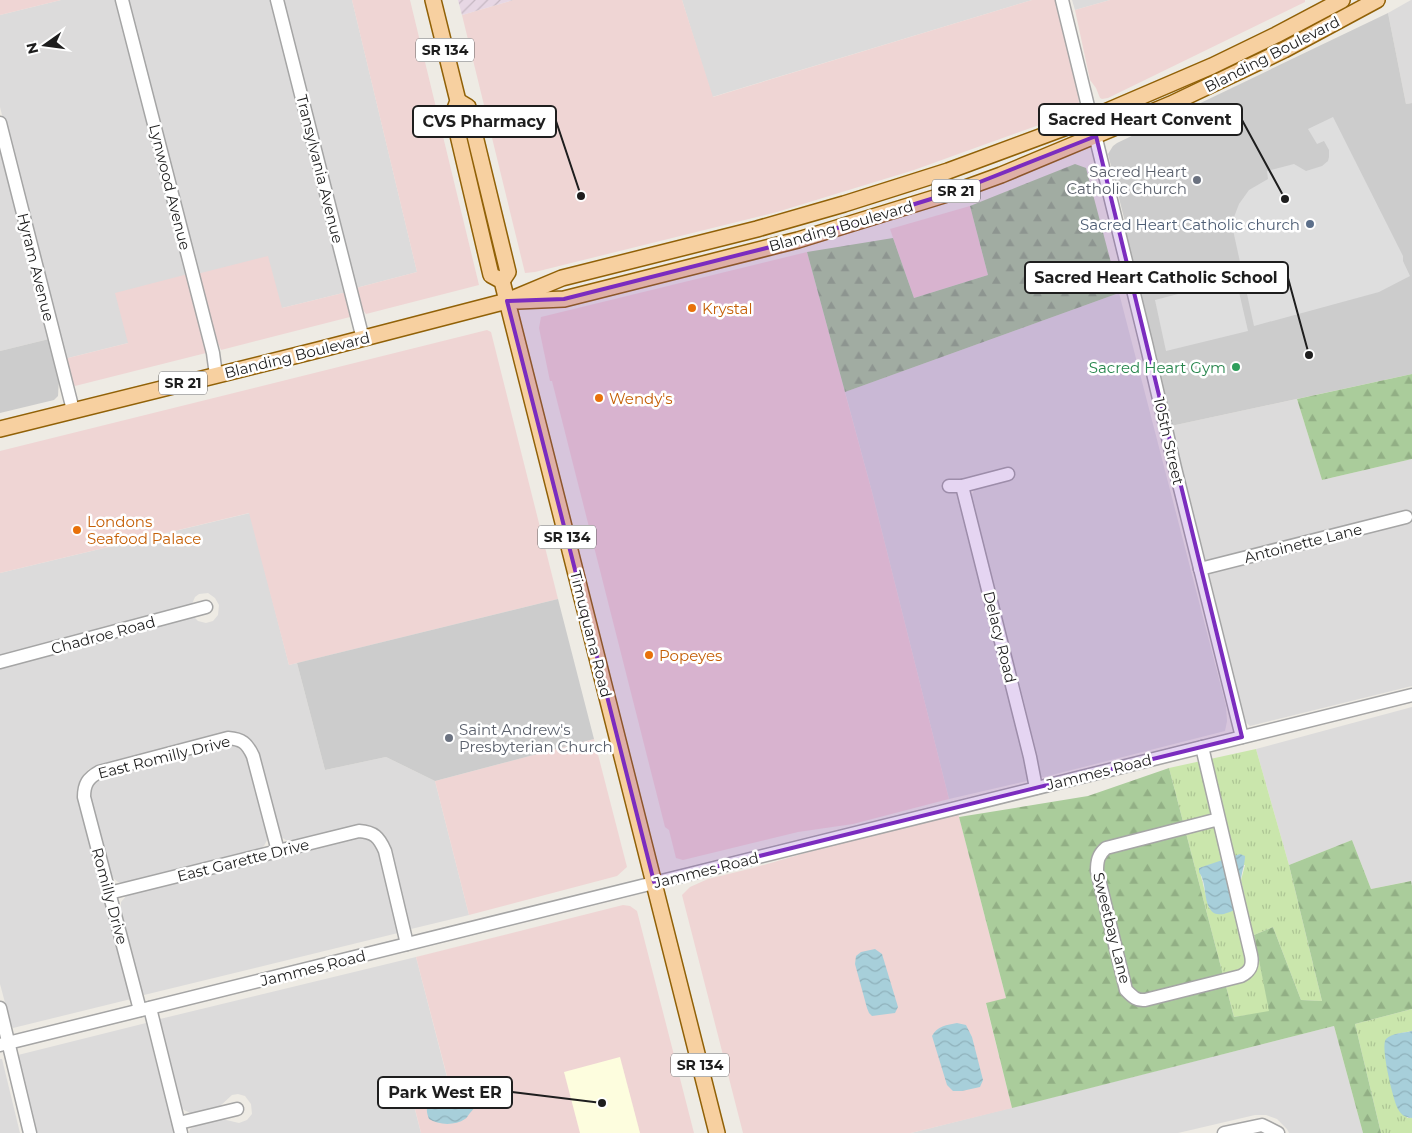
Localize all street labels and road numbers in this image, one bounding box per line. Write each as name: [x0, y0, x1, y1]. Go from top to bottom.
street label: Blanding Boulevard: [1201, 12, 1343, 96]
road number: SR 134: [416, 38, 474, 62]
street label: Transylvania Avenue: [292, 93, 348, 245]
street label: Lynwood Avenue: [145, 122, 195, 252]
road number: SR 21: [932, 180, 980, 202]
street label: Blanding Boulevard: [767, 196, 915, 256]
street label: Hyram Avenue: [13, 211, 59, 323]
street label: Blanding Boulevard: [222, 328, 372, 382]
road number: SR 21: [159, 372, 207, 394]
street label: 105th Street: [1150, 395, 1188, 487]
street label: Antoinette Lane: [1242, 519, 1364, 567]
road number: SR 134: [538, 526, 596, 548]
street label: Timuquana Road: [566, 569, 616, 699]
street label: Delacy Road: [979, 589, 1021, 685]
street label: Chadroe Road: [49, 612, 157, 658]
street label: East Romilly Drive: [96, 731, 232, 783]
street label: Jammes Road: [1043, 750, 1154, 794]
street label: East Garette Drive: [175, 834, 311, 886]
street label: Romilly Drive: [88, 845, 132, 947]
street label: Jammes Road: [650, 848, 761, 892]
street label: Sweetbay Lane: [1089, 870, 1135, 986]
street label: Jammes Road: [257, 946, 368, 990]
road number: SR 134: [671, 1054, 729, 1076]

